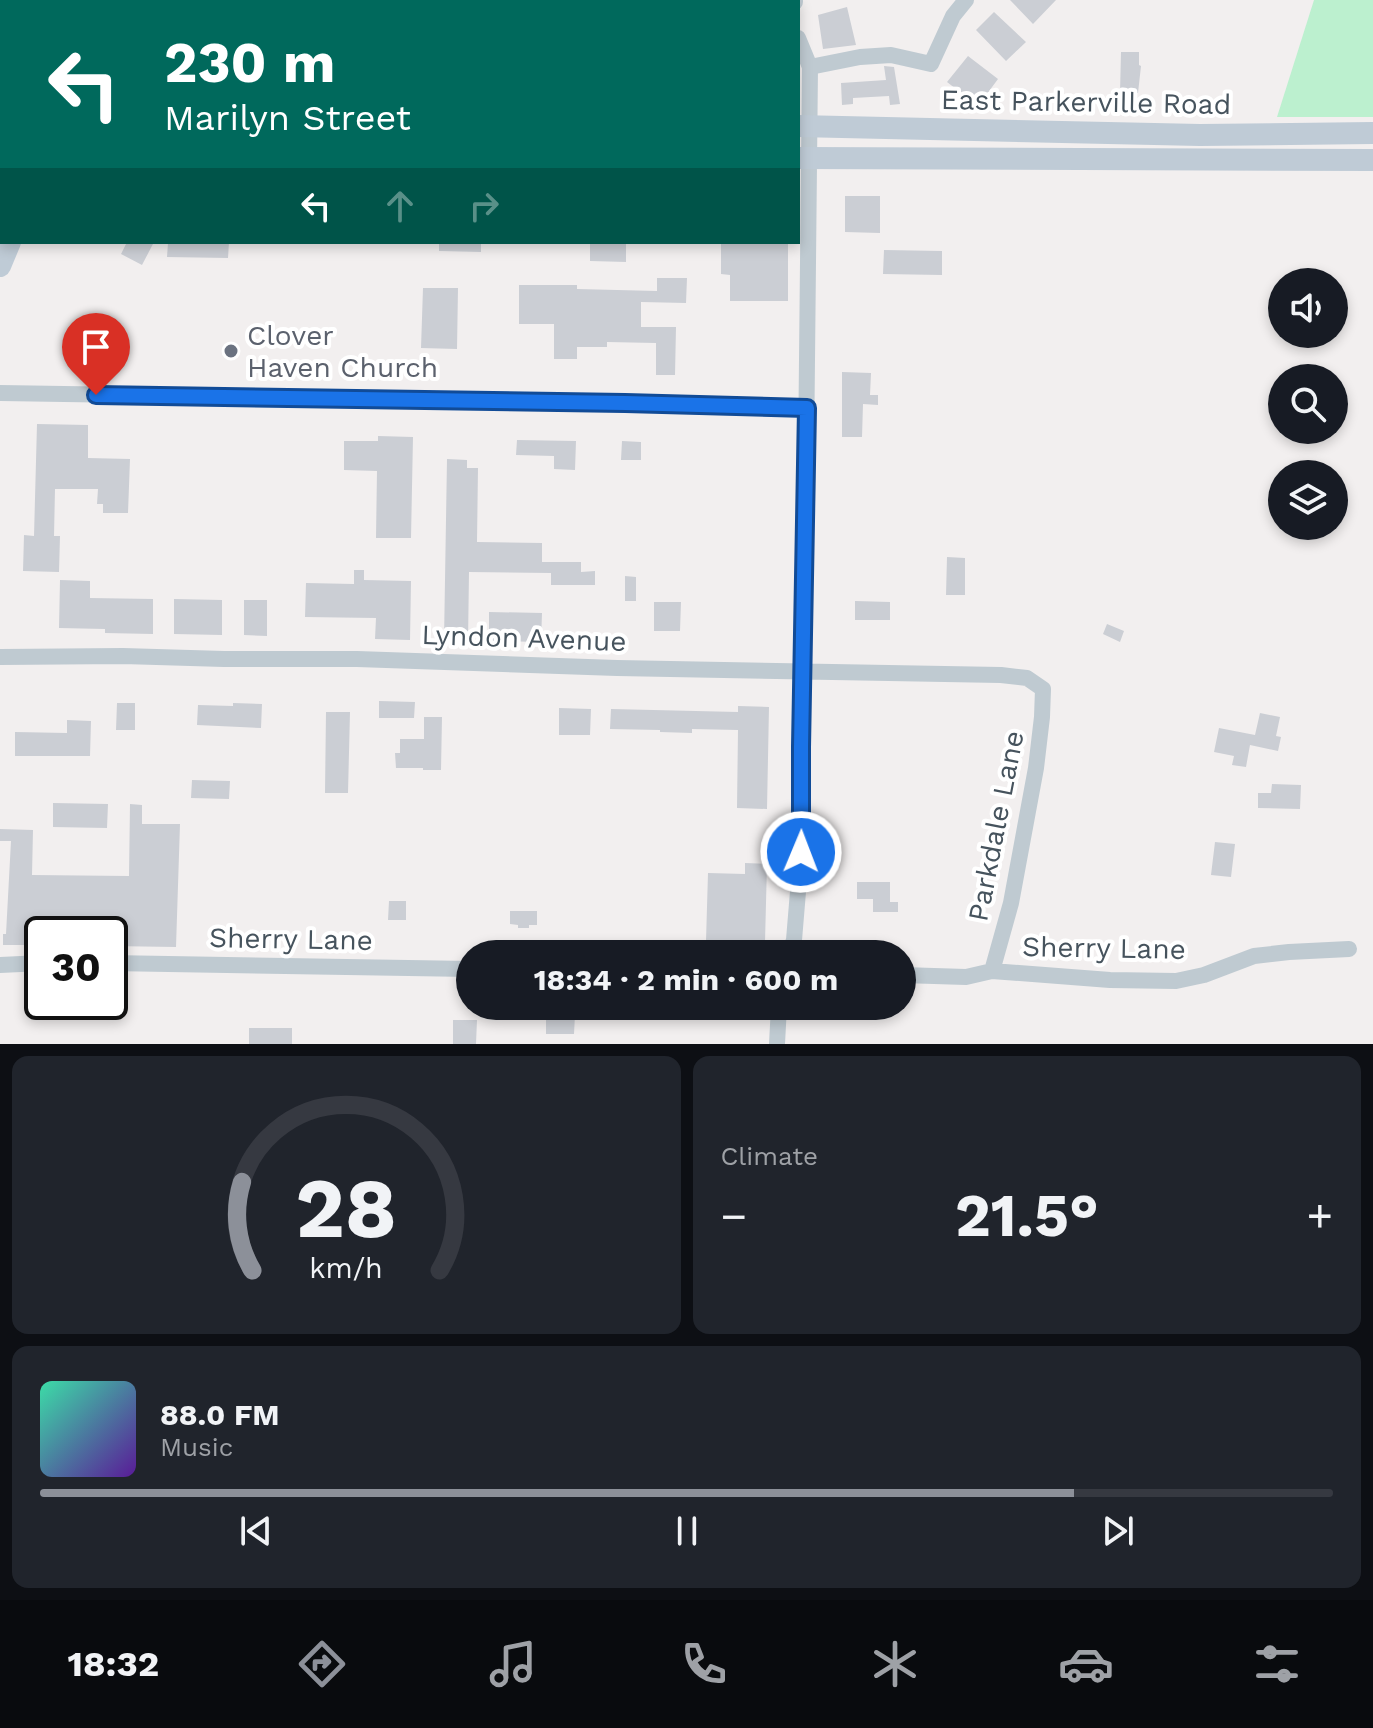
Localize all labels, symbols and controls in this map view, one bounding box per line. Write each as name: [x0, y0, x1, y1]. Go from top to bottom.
text: 230 m: [164, 30, 335, 96]
icon: left: [32, 32, 136, 136]
street label: East Parkerville Road: [941, 83, 1231, 121]
text: Marilyn Street: [164, 97, 411, 139]
icon: left: [294, 184, 338, 228]
icon: ahead: [378, 184, 422, 228]
icon: right: [462, 184, 506, 228]
map controls: [1268, 268, 1348, 540]
button: sound: [1268, 268, 1348, 348]
pin: [62, 313, 130, 395]
place label: Clover Haven Church: [247, 319, 438, 384]
icon: arrive: [74, 325, 118, 369]
marker: Clover Haven Church: [222, 342, 240, 360]
button: search: [1268, 364, 1348, 444]
button: layers: [1268, 460, 1348, 540]
street label: Lyndon Avenue: [421, 618, 627, 658]
street label: Parkdale Lane: [961, 728, 1031, 924]
position arrow: [759, 810, 843, 894]
speed limit sign: 30: [24, 916, 128, 1020]
street label: Sherry Lane: [209, 921, 373, 957]
street label: Sherry Lane: [1022, 930, 1186, 966]
text: 18:34 · 2 min · 600 m: [534, 962, 838, 997]
text: Climate: [721, 1141, 818, 1171]
text: 28: [295, 1160, 397, 1257]
text: 21.5°: [955, 1180, 1099, 1251]
text: −: [721, 1190, 747, 1242]
text: +: [1306, 1190, 1333, 1242]
text: km/h: [309, 1251, 383, 1285]
text: 88.0 FM: [160, 1397, 280, 1432]
text: Music: [160, 1432, 233, 1462]
icon: previous: [234, 1509, 278, 1553]
icon: pause: [665, 1509, 709, 1553]
icon: next: [1096, 1509, 1140, 1553]
icon: directions: [294, 1636, 350, 1692]
icon: music: [485, 1636, 541, 1692]
icon: phone: [676, 1636, 732, 1692]
icon: climate: [867, 1636, 923, 1692]
icon: car: [1058, 1636, 1114, 1692]
icon: filters: [1249, 1636, 1305, 1692]
text: 18:32: [68, 1643, 159, 1685]

